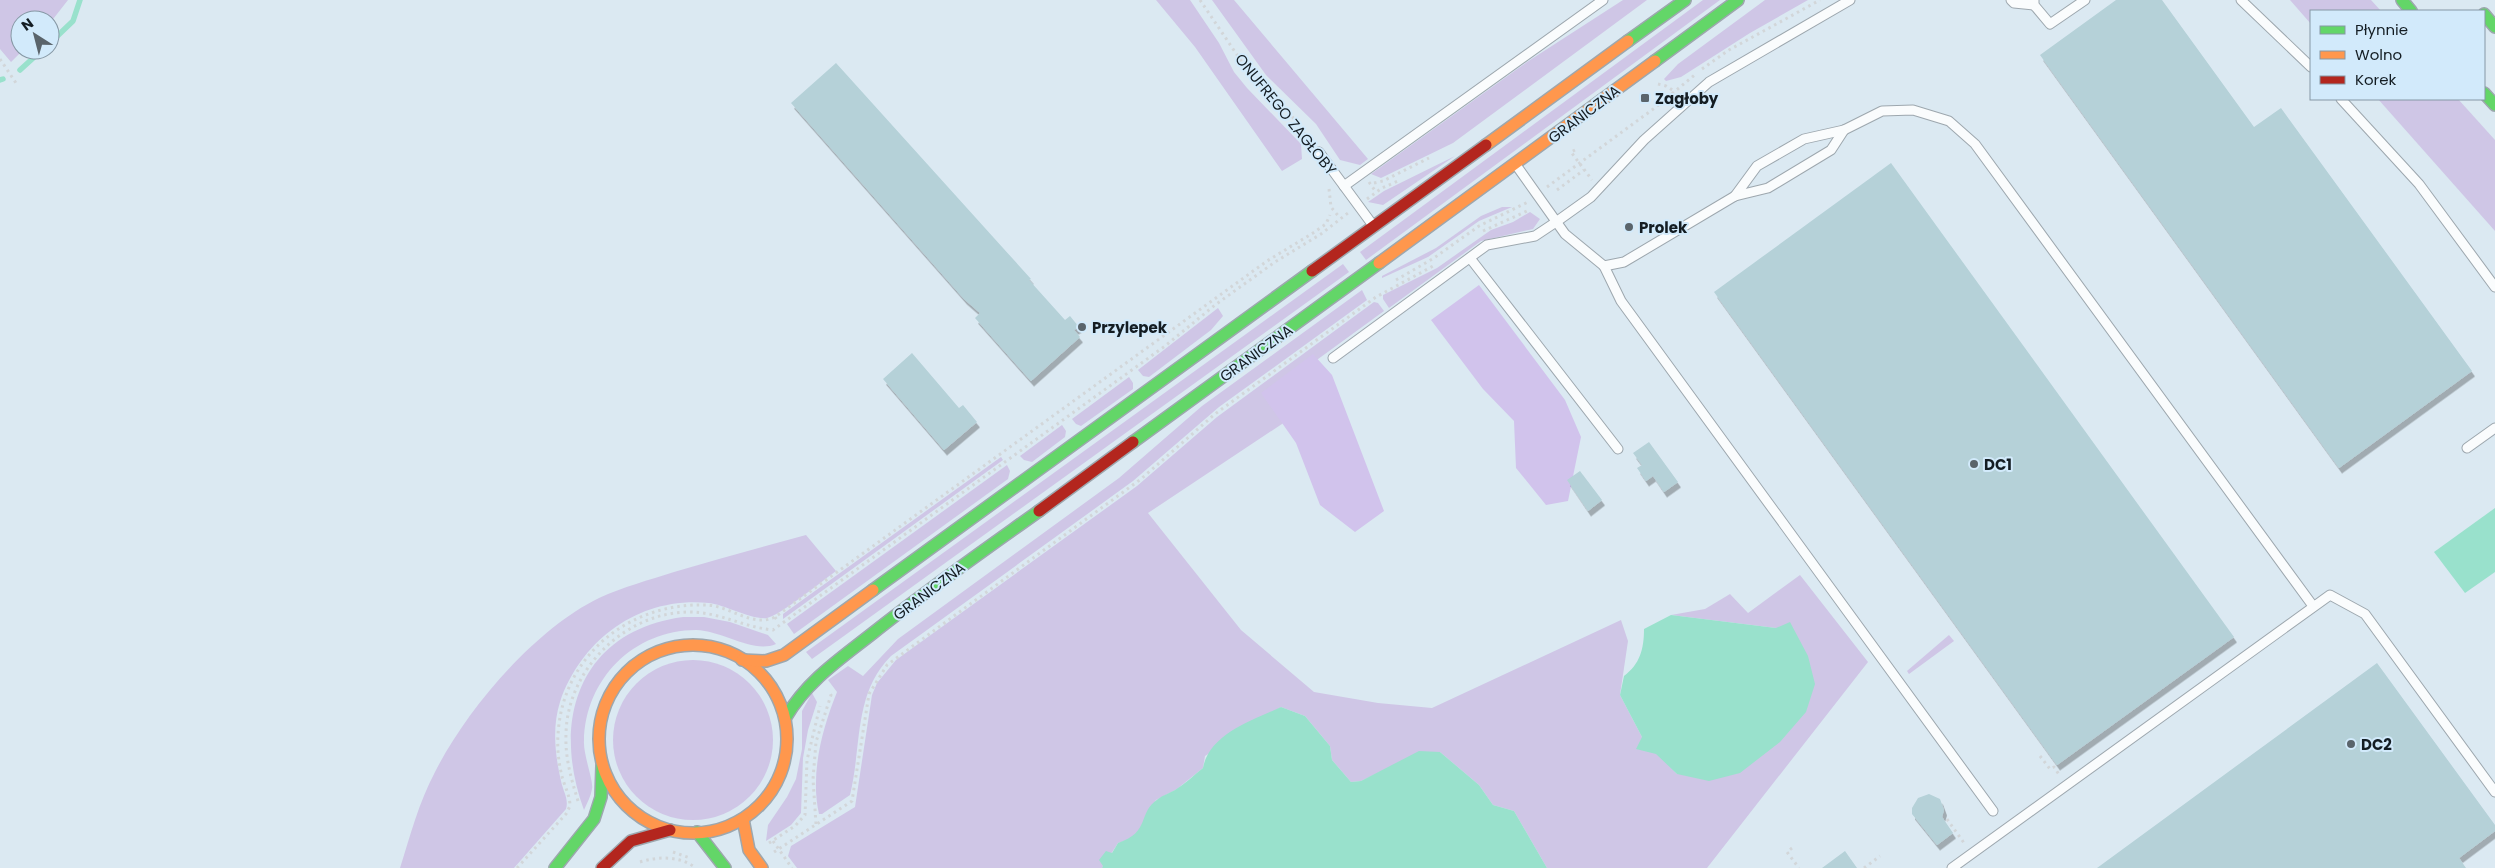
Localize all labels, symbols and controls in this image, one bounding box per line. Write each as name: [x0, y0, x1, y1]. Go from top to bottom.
north arrow: [10, 10, 60, 60]
legend: [2310, 10, 2485, 100]
text: N: [17, 13, 37, 36]
text: Płynnie: [2355, 19, 2408, 40]
text: Wolno: [2355, 44, 2402, 65]
street label: ONUFREGO ZAGŁOBY: [1230, 49, 1342, 179]
text: Korek: [2355, 69, 2396, 90]
street label: GRANICZNA: [1544, 80, 1624, 148]
place label: Zagłoby: [1655, 88, 1719, 109]
marker: Zagłoby: [1639, 92, 1651, 104]
place label: Prolek: [1639, 217, 1688, 238]
marker: Prolek: [1623, 221, 1635, 233]
place label: Przylepek: [1092, 317, 1168, 338]
street label: GRANICZNA: [1215, 319, 1297, 387]
marker: Przylepek: [1076, 321, 1088, 333]
place label: DC1: [1984, 454, 2012, 475]
marker: DC1: [1968, 458, 1980, 470]
street label: GRANICZNA: [889, 557, 969, 625]
place label: DC2: [2361, 734, 2392, 755]
marker: DC2: [2345, 738, 2357, 750]

